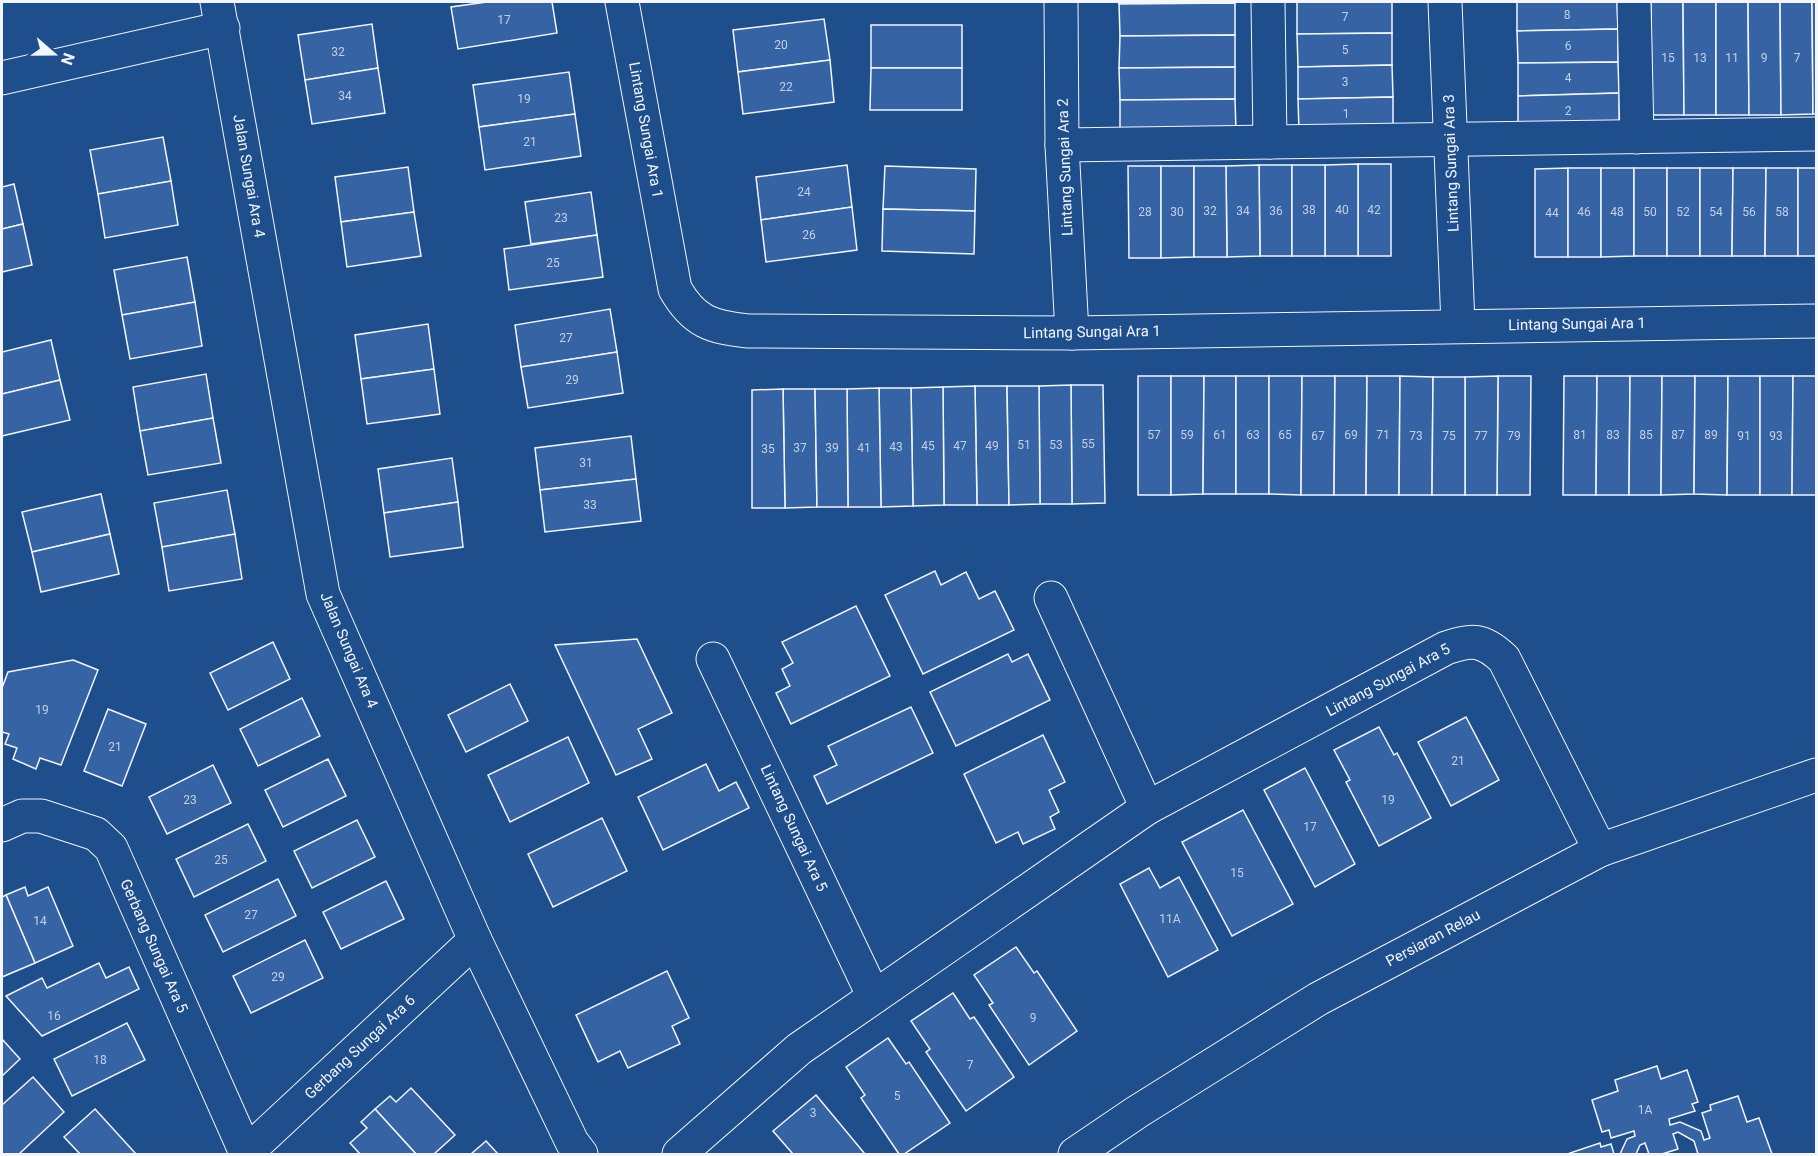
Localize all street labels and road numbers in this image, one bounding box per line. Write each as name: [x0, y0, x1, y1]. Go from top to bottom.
street label: Lintang Sungai Ara 1: [625, 61, 667, 199]
street label: Lintang Sungai Ara 3: [1440, 94, 1462, 232]
street label: Lintang Sungai Ara 2: [1054, 98, 1076, 236]
street label: Jalan Sungai Ara 4: [229, 113, 269, 239]
street label: Lintang Sungai Ara 1: [1508, 314, 1646, 334]
street label: Lintang Sungai Ara 1: [1023, 322, 1161, 342]
street label: Jalan Sungai Ara 4: [316, 589, 382, 711]
street label: Lintang Sungai Ara 5: [1323, 640, 1453, 720]
street label: Lintang Sungai Ara 5: [757, 762, 831, 894]
street label: Gerbang Sungai Ara 5: [116, 876, 192, 1016]
street label: Persiaran Relau: [1383, 906, 1483, 970]
street label: Gerbang Sungai Ara 6: [301, 991, 419, 1103]

